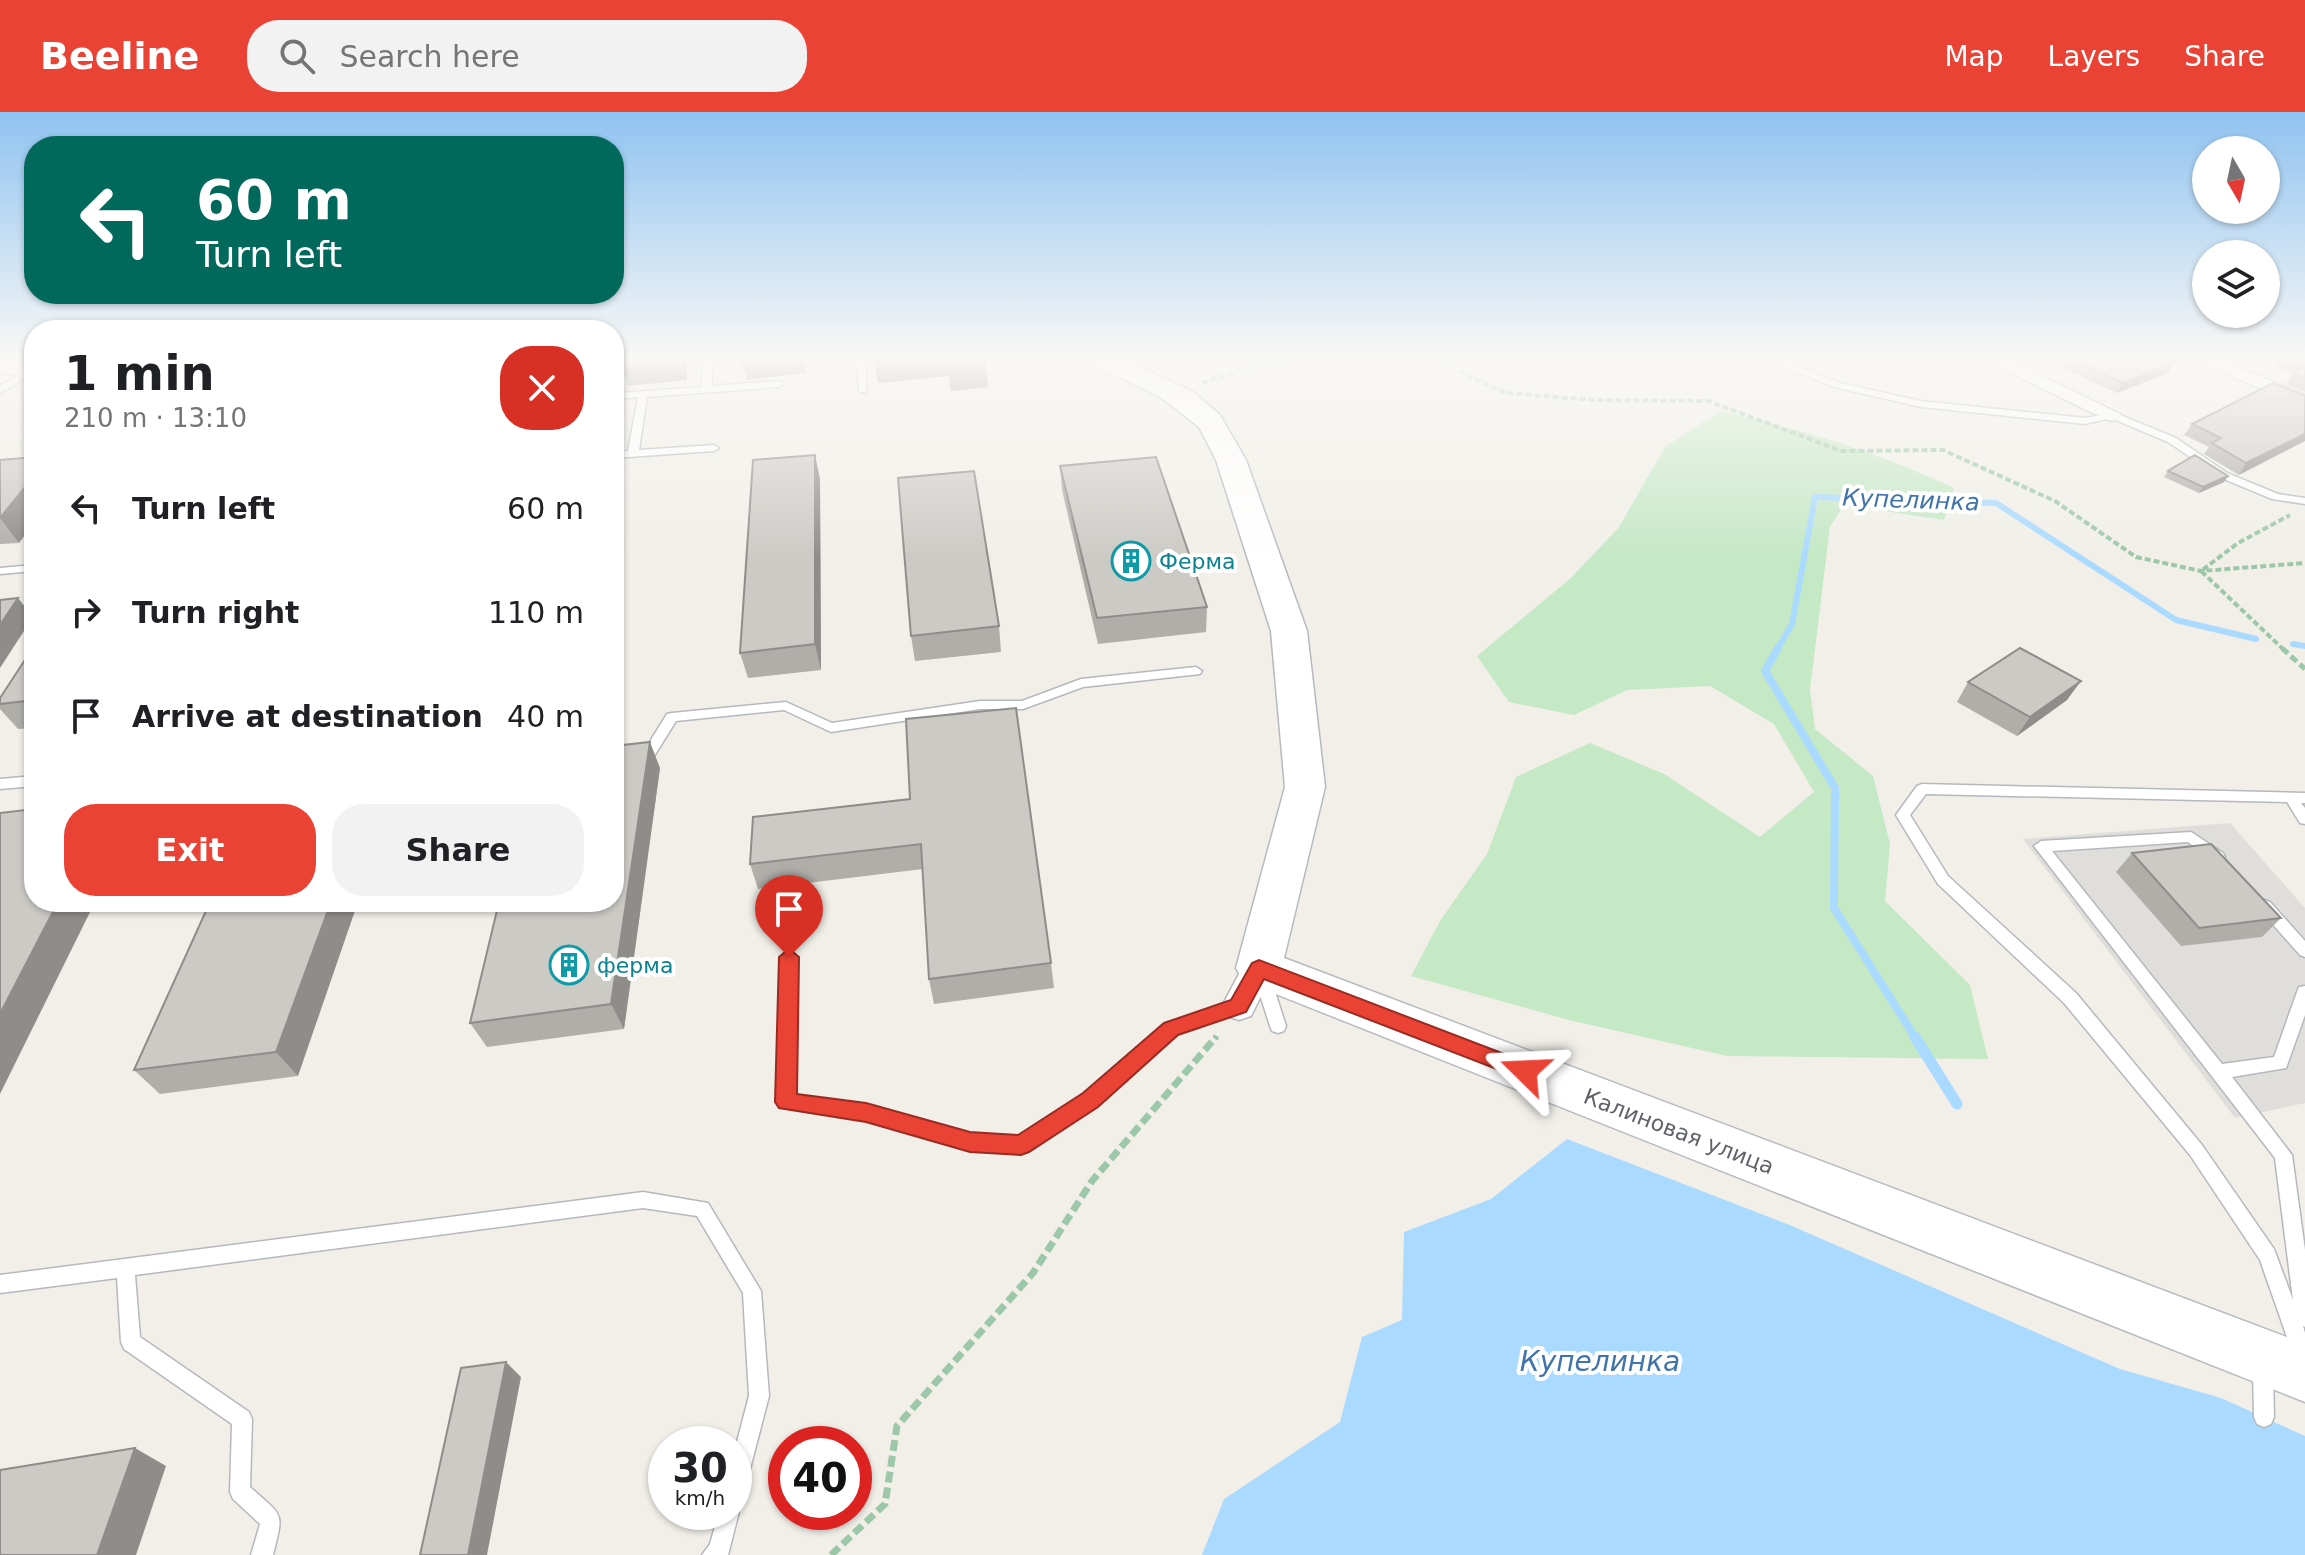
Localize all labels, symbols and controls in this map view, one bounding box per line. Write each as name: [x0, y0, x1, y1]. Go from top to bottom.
search box: [247, 20, 807, 92]
text: Beeline: [40, 34, 199, 78]
icon: search: [275, 34, 319, 78]
text: Search here: [339, 39, 520, 74]
text: Map: [1944, 40, 2004, 73]
text: Layers: [2048, 40, 2140, 73]
text: Share: [2184, 40, 2265, 73]
north arrow: [2192, 136, 2280, 224]
map controls: [2192, 136, 2280, 328]
text: 60 m: [196, 167, 352, 232]
icon: left: [64, 168, 168, 272]
text: Turn left: [196, 234, 342, 275]
button: layers: [2192, 240, 2280, 328]
text: 1 min: [64, 345, 215, 401]
button: close: [500, 346, 584, 430]
text: 210 m · 13:10: [64, 403, 247, 433]
water label: Купелинка: [1842, 484, 1980, 516]
icon: left: [64, 486, 108, 530]
text: Turn left: [132, 491, 275, 526]
text: 60 m: [507, 491, 584, 526]
building icon: Ферма: [1110, 540, 1152, 582]
place label: Ферма: [1159, 549, 1236, 574]
icon: right: [64, 590, 108, 634]
text: Turn right: [132, 595, 299, 630]
text: 110 m: [488, 595, 584, 630]
icon: arrive: [64, 694, 108, 738]
text: Arrive at destination: [132, 699, 483, 734]
text: 40 m: [507, 699, 584, 734]
button: Exit: [64, 804, 316, 896]
button: Share: [332, 804, 584, 896]
pin: [755, 875, 823, 957]
icon: arrive: [767, 887, 811, 931]
building icon: ферма: [548, 944, 590, 986]
place label: ферма: [597, 953, 673, 978]
position arrow: [1483, 1029, 1567, 1113]
street label: Калиновая улица: [1580, 1084, 1778, 1179]
water label: Купелинка: [1520, 1345, 1680, 1378]
speed limit sign: 40: [768, 1426, 872, 1530]
text: 30: [672, 1445, 728, 1491]
text: km/h: [675, 1486, 725, 1510]

